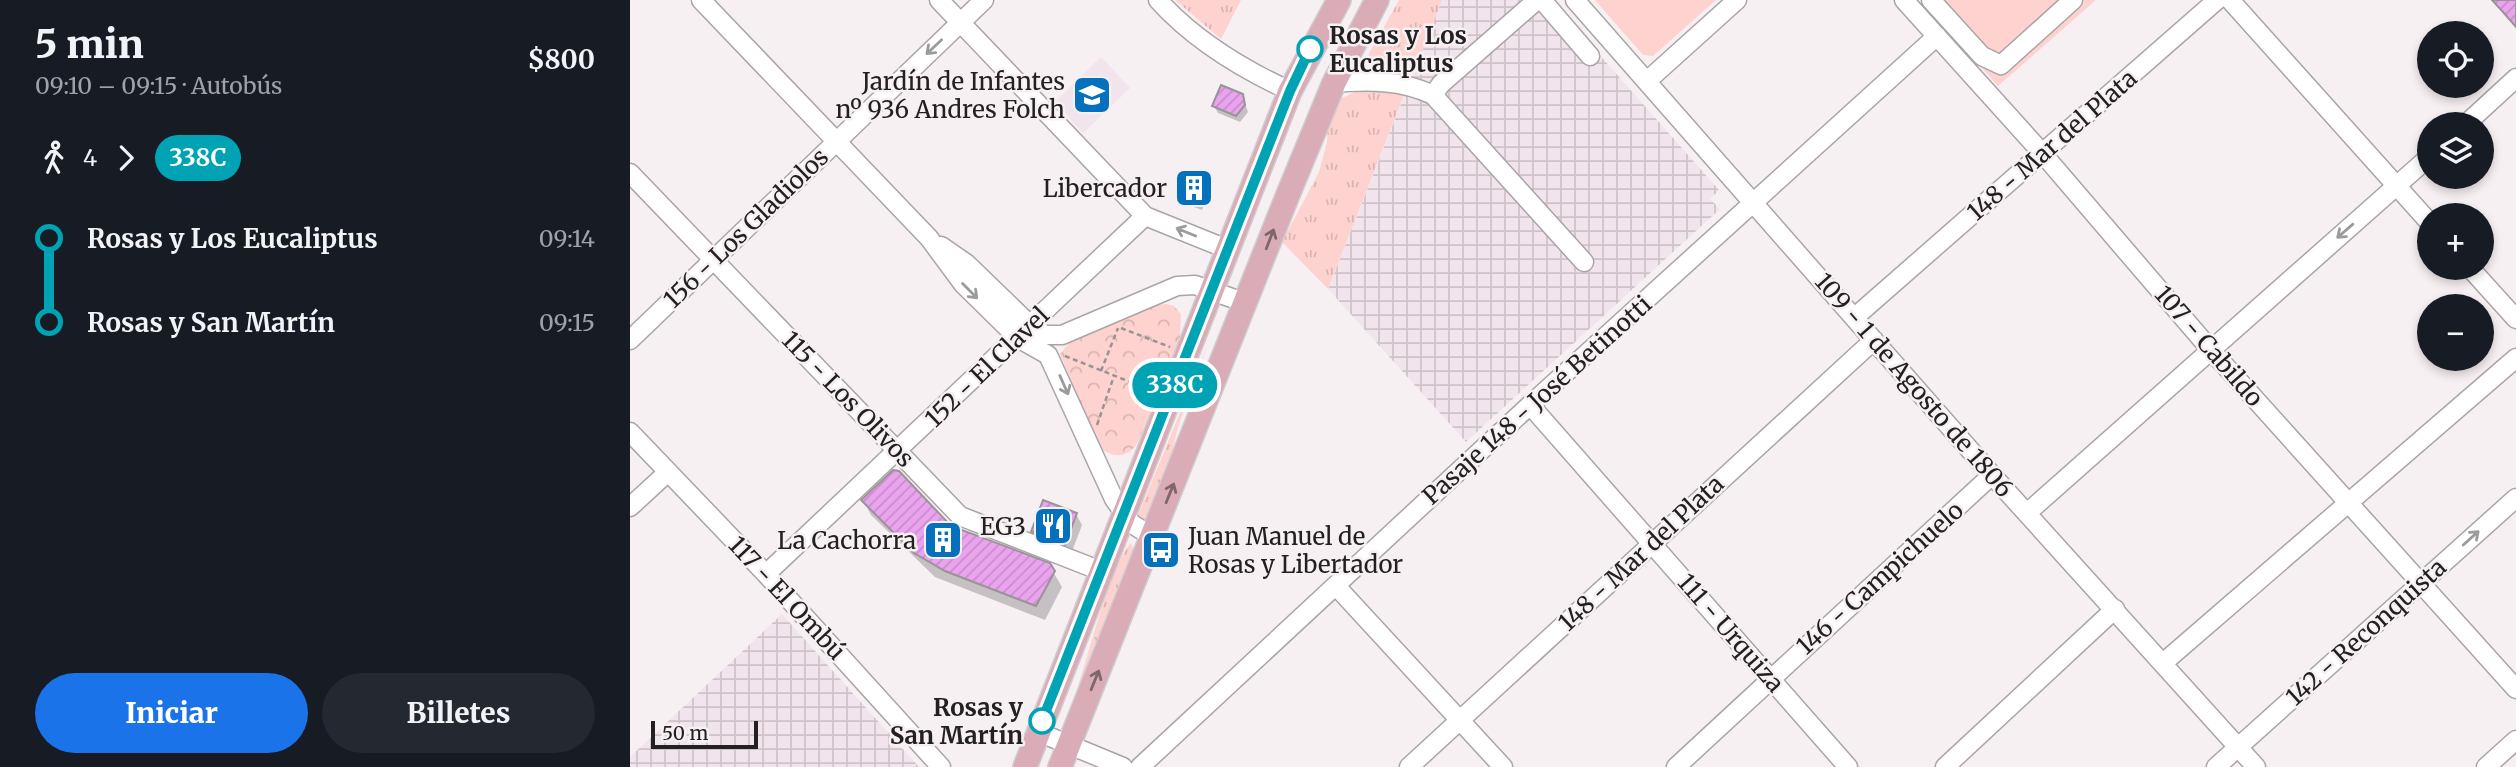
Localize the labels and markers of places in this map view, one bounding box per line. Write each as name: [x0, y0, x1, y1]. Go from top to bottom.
place label: Rosas y Los Eucaliptus: [1329, 20, 1467, 79]
marker: Rosas y Los Eucaliptus: [1297, 36, 1323, 62]
place label: Jardín de Infantes nº 936 Andres Folch: [835, 66, 1065, 125]
school or university icon: Jardín de Infantes nº 936 Andres Folch: [1071, 74, 1113, 116]
building icon: Libercador: [1173, 167, 1215, 209]
place label: Libercador: [1043, 173, 1167, 204]
restaurant icon: EG3: [1032, 505, 1074, 547]
place label: EG3: [980, 511, 1026, 542]
building icon: La Cachorra: [922, 519, 964, 561]
place label: Juan Manuel de Rosas y Libertador: [1187, 521, 1403, 580]
place label: La Cachorra: [777, 525, 916, 556]
bus stop icon: Juan Manuel de Rosas y Libertador: [1140, 529, 1182, 571]
place label: Rosas y San Martín: [890, 692, 1024, 751]
marker: Rosas y San Martín: [1029, 708, 1055, 734]

